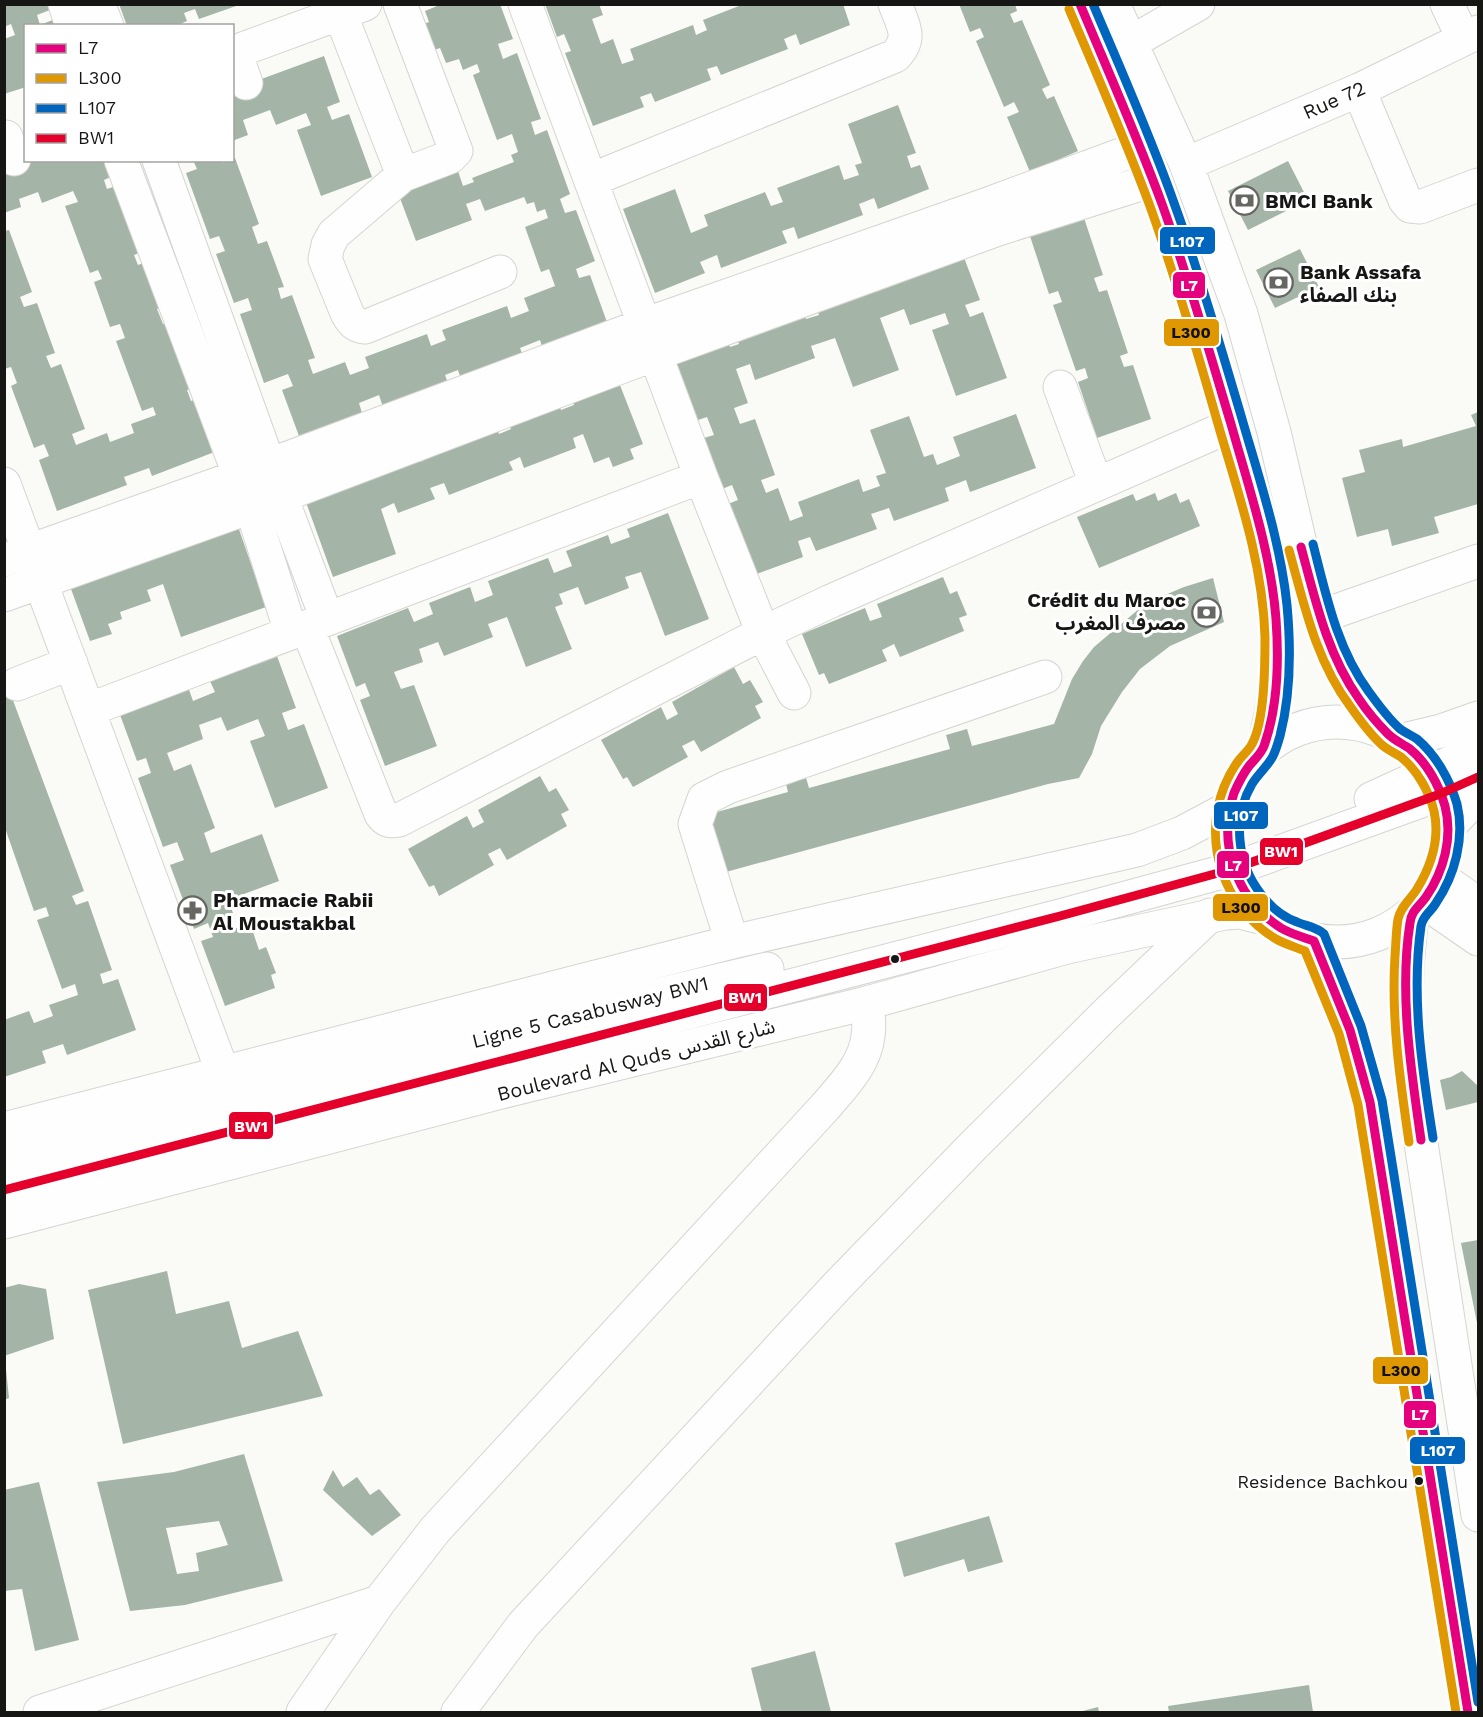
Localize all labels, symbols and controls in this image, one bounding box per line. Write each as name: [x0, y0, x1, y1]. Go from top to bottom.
legend: [24, 24, 234, 162]
text: L7: [78, 37, 98, 58]
text: L300: [78, 67, 122, 88]
street label: Rue 72: [1299, 76, 1369, 124]
text: L107: [78, 97, 116, 118]
text: BW1: [78, 127, 114, 148]
bank icon: BMCI Bank: [1228, 185, 1260, 217]
place label: BMCI Bank: [1265, 189, 1373, 213]
line badge: L107: [1159, 226, 1216, 255]
text: L107: [1170, 232, 1205, 251]
place label: Bank Assafa بنك الصفاء: [1300, 260, 1422, 307]
bank icon: Bank Assafa بنك الصفاء: [1263, 267, 1295, 299]
line badge: L7: [1172, 271, 1206, 299]
text: L7: [1180, 276, 1198, 295]
line badge: L300: [1163, 318, 1220, 347]
text: L300: [1171, 323, 1211, 342]
place label: Crédit du Maroc مصرف المغرب: [1027, 588, 1186, 635]
bank icon: Crédit du Maroc مصرف المغرب: [1191, 596, 1223, 628]
line badge: L107: [1213, 801, 1269, 830]
text: L107: [1224, 806, 1259, 825]
line badge: BW1: [1259, 837, 1304, 866]
text: BW1: [1264, 842, 1298, 861]
line badge: L7: [1216, 850, 1250, 879]
text: L7: [1224, 856, 1242, 875]
place label: Pharmacie Rabii Al Moustakbal: [213, 888, 373, 935]
line badge: L300: [1212, 893, 1269, 922]
pharmacy icon: Pharmacie Rabii Al Moustakbal: [176, 895, 208, 927]
text: L300: [1221, 898, 1261, 917]
unlabelled marker: [889, 953, 901, 965]
street label: Ligne 5 Casabusway BW1: [469, 971, 711, 1053]
line badge: BW1: [723, 983, 768, 1012]
text: BW1: [728, 988, 762, 1007]
street label: Boulevard Al Quds شارع القدس: [494, 1014, 778, 1109]
line badge: BW1: [228, 1111, 274, 1140]
text: BW1: [234, 1117, 268, 1136]
line badge: L300: [1372, 1356, 1429, 1385]
text: L300: [1381, 1361, 1421, 1380]
line badge: L7: [1403, 1400, 1437, 1429]
text: L7: [1411, 1405, 1429, 1424]
line badge: L107: [1409, 1436, 1466, 1465]
text: L107: [1421, 1441, 1456, 1460]
place label: Residence Bachkou: [1237, 1471, 1408, 1492]
marker: Residence Bachkou: [1413, 1475, 1425, 1487]

